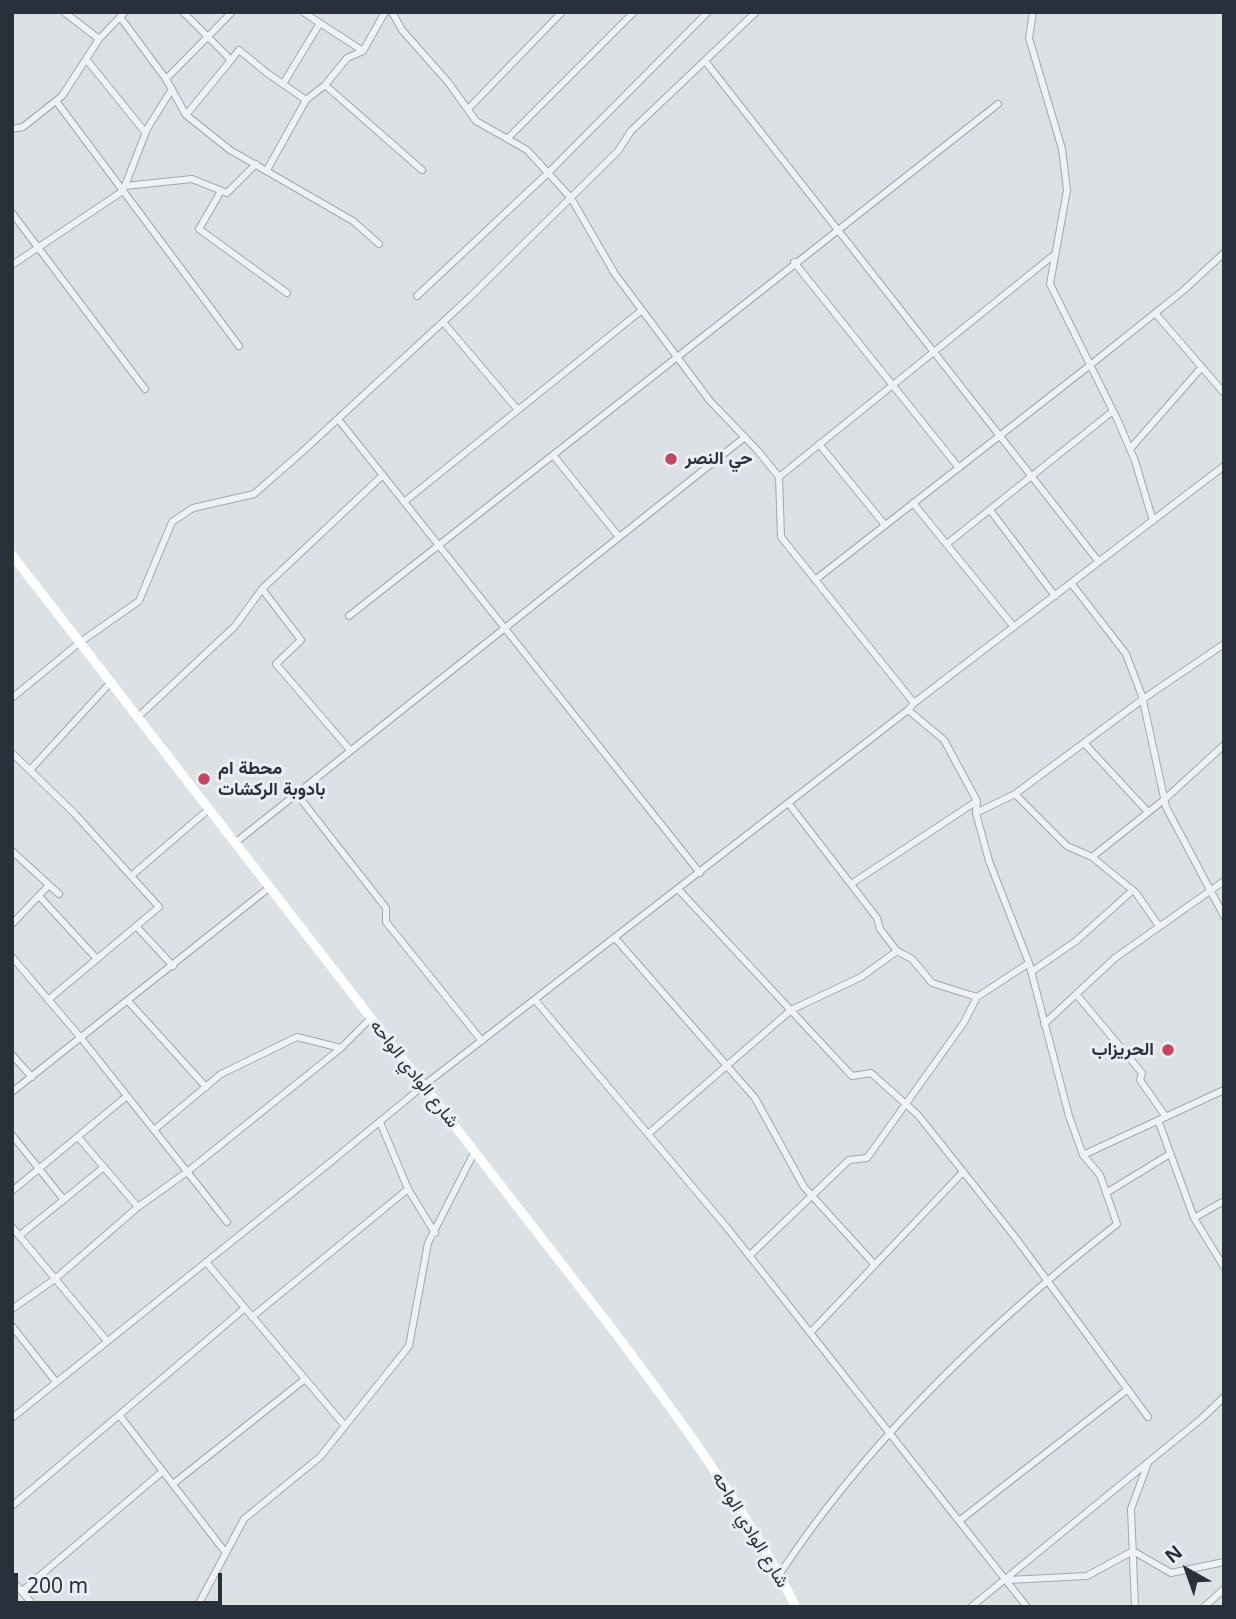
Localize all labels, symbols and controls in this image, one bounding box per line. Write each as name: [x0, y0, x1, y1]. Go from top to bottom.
place label: حي النصر: [685, 448, 753, 470]
marker: حي النصر: [663, 451, 679, 467]
place label: محطة ام بادوبة الركشات: [218, 758, 325, 800]
marker: محطة ام بادوبة الركشات: [196, 771, 212, 787]
street label: شارع الوادي الواحه: [365, 1016, 463, 1132]
place label: الحريزاب: [1091, 1039, 1154, 1061]
marker: الحريزاب: [1160, 1042, 1176, 1058]
street label: شارع الوادي الواحه: [707, 1468, 793, 1592]
north arrow: [1152, 1535, 1222, 1605]
text: N: [1159, 1539, 1188, 1569]
scale bar: [18, 1560, 226, 1604]
text: 200 m: [27, 1571, 88, 1599]

